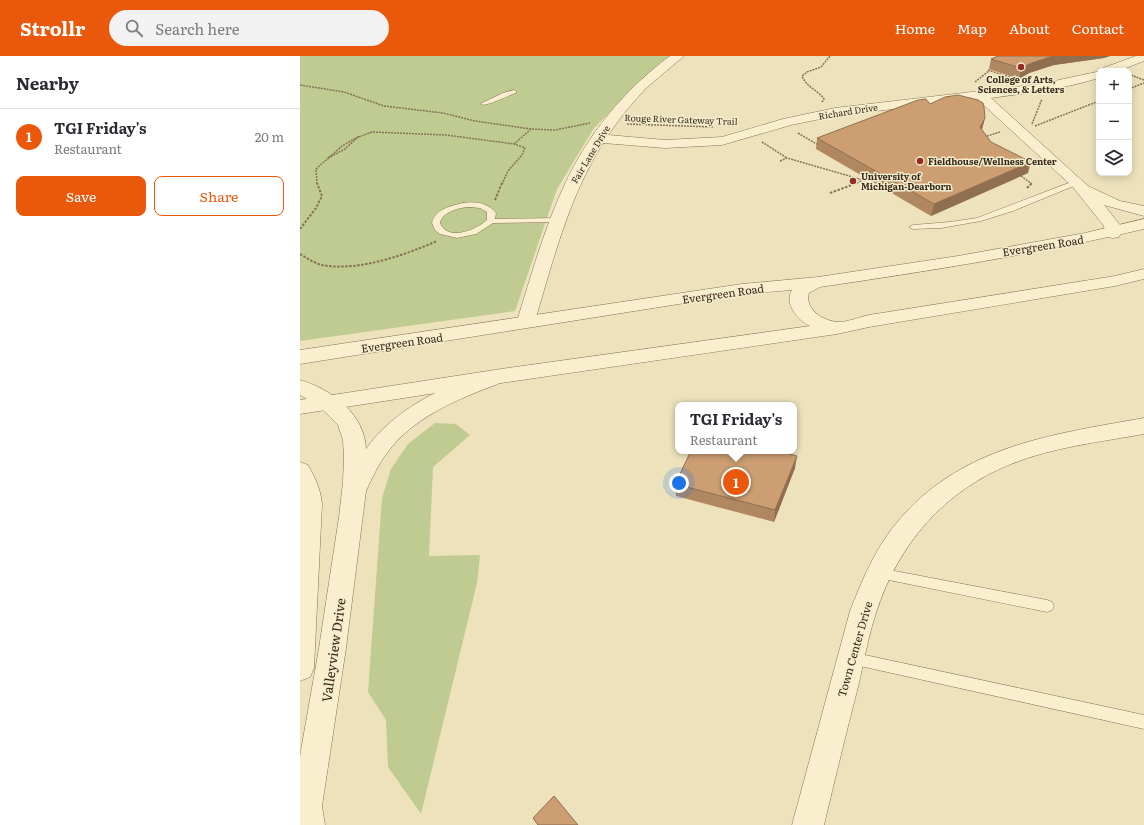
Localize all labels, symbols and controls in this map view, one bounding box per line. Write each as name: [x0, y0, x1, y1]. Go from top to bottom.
search box: [109, 10, 389, 46]
text: Strollr: [20, 14, 85, 42]
icon: search: [123, 17, 145, 39]
text: Search here: [155, 17, 240, 40]
text: Home: [895, 18, 935, 38]
text: Map: [957, 18, 987, 38]
text: About: [1009, 18, 1050, 38]
text: Contact: [1072, 18, 1124, 38]
marker: College of Arts, Sciences, & Letters: [1016, 62, 1026, 72]
map controls: [1096, 68, 1132, 176]
button: +: [1096, 68, 1132, 104]
text: Nearby: [16, 70, 79, 95]
place label: College of Arts, Sciences, & Letters: [978, 72, 1065, 96]
street label: Richard Drive: [817, 99, 879, 123]
button: −: [1096, 104, 1132, 140]
street label: Rouge River Gateway Trail: [624, 110, 738, 128]
text: TGI Friday's: [54, 116, 147, 139]
street label: Fair Lane Drive: [567, 122, 613, 186]
text: 1: [26, 127, 32, 146]
text: 20 m: [255, 127, 284, 146]
text: Restaurant: [54, 139, 122, 158]
button: layers: [1096, 140, 1132, 176]
place label: Fieldhouse/Wellness Center: [928, 154, 1057, 168]
marker: Fieldhouse/Wellness Center: [915, 156, 925, 166]
place label: University of Michigan-Dearborn: [861, 169, 952, 193]
button: Save: [16, 176, 146, 216]
button: Share: [154, 176, 284, 216]
marker: University of Michigan-Dearborn: [848, 176, 858, 186]
street label: Evergreen Road: [1001, 231, 1085, 259]
street label: Evergreen Road: [681, 279, 765, 307]
street label: Evergreen Road: [360, 328, 444, 356]
popup: [675, 402, 797, 454]
text: TGI Friday's: [690, 407, 782, 430]
text: Restaurant: [690, 430, 758, 449]
pin: 1: [723, 467, 749, 497]
your location: [669, 473, 689, 493]
street label: Valleyview Drive: [316, 596, 350, 703]
street label: Town Center Drive: [833, 599, 875, 699]

